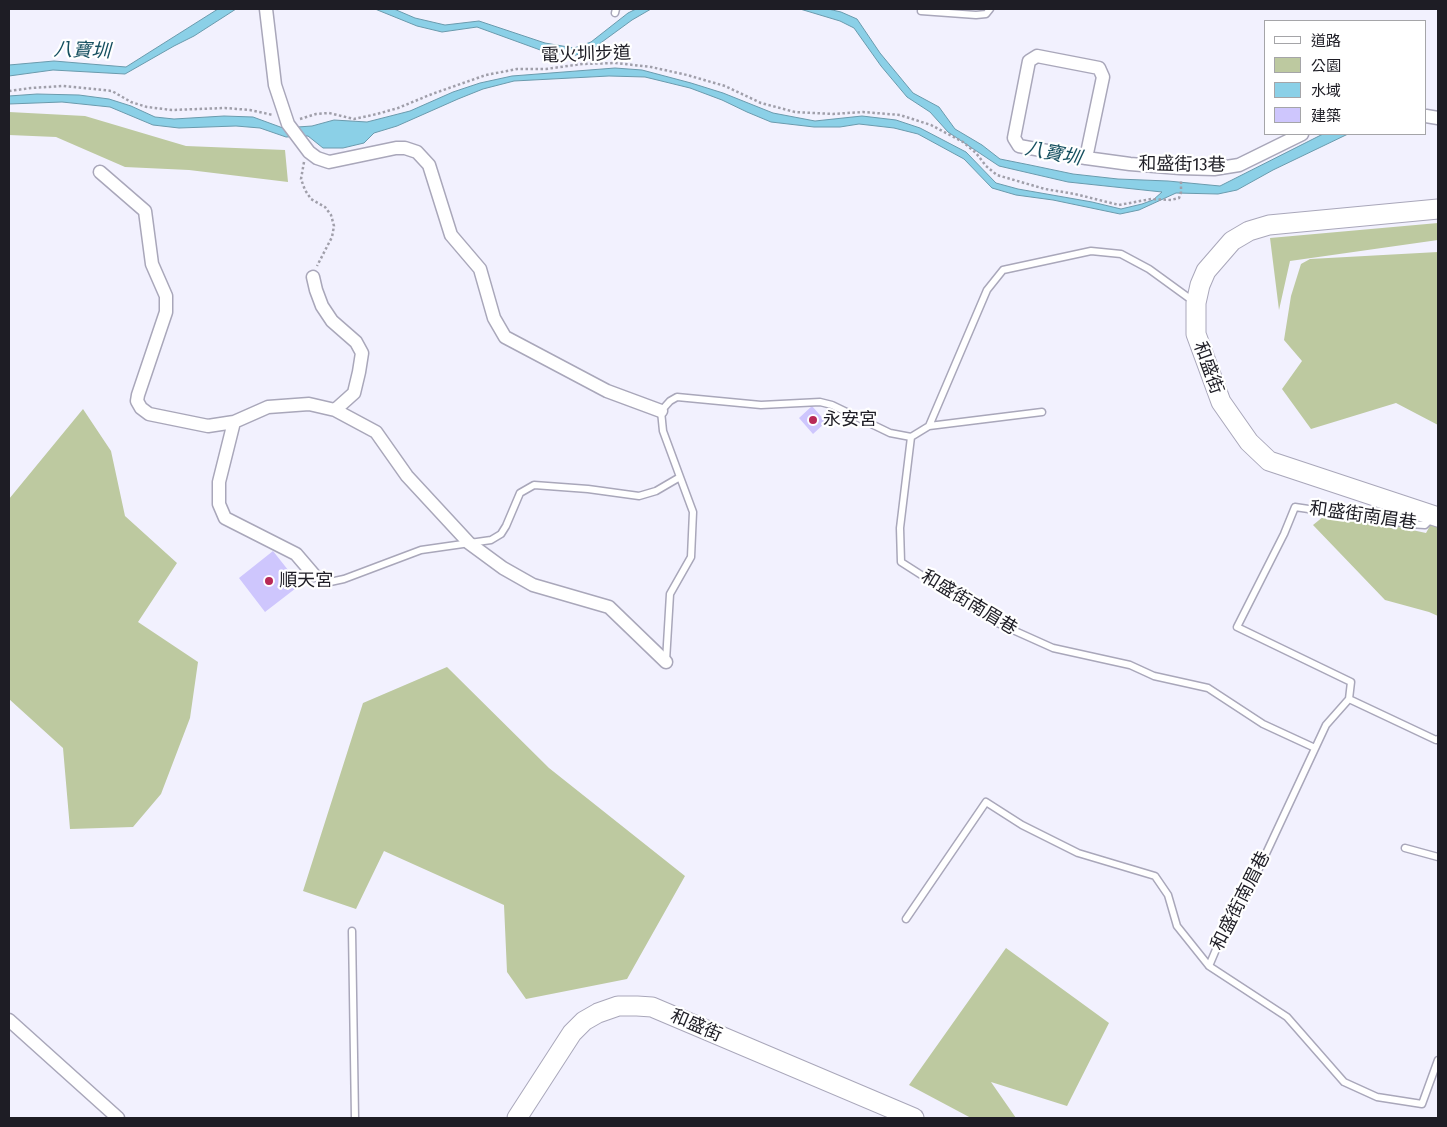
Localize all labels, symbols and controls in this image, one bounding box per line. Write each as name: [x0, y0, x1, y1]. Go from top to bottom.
legend: [1264, 20, 1427, 135]
text: 道路: [1311, 32, 1341, 50]
water label: 八寶圳: [53, 39, 111, 63]
street label: 電火圳步道: [541, 43, 631, 67]
text: 公園: [1311, 57, 1341, 75]
text: 水域: [1311, 82, 1341, 100]
text: 建築: [1311, 107, 1341, 125]
water label: 八寶圳: [1023, 137, 1083, 171]
street label: 和盛街13巷: [1138, 153, 1226, 177]
street label: 和盛街: [1189, 339, 1227, 397]
place label: 永安宮: [823, 409, 877, 431]
marker: 永安宮: [807, 414, 819, 426]
street label: 和盛街南眉巷: [1308, 498, 1418, 534]
street label: 和盛街南眉巷: [917, 566, 1021, 640]
place label: 順天宮: [279, 570, 333, 592]
marker: 順天宮: [263, 575, 275, 587]
street label: 和盛街南眉巷: [1207, 848, 1275, 954]
street label: 和盛街: [667, 1006, 725, 1046]

